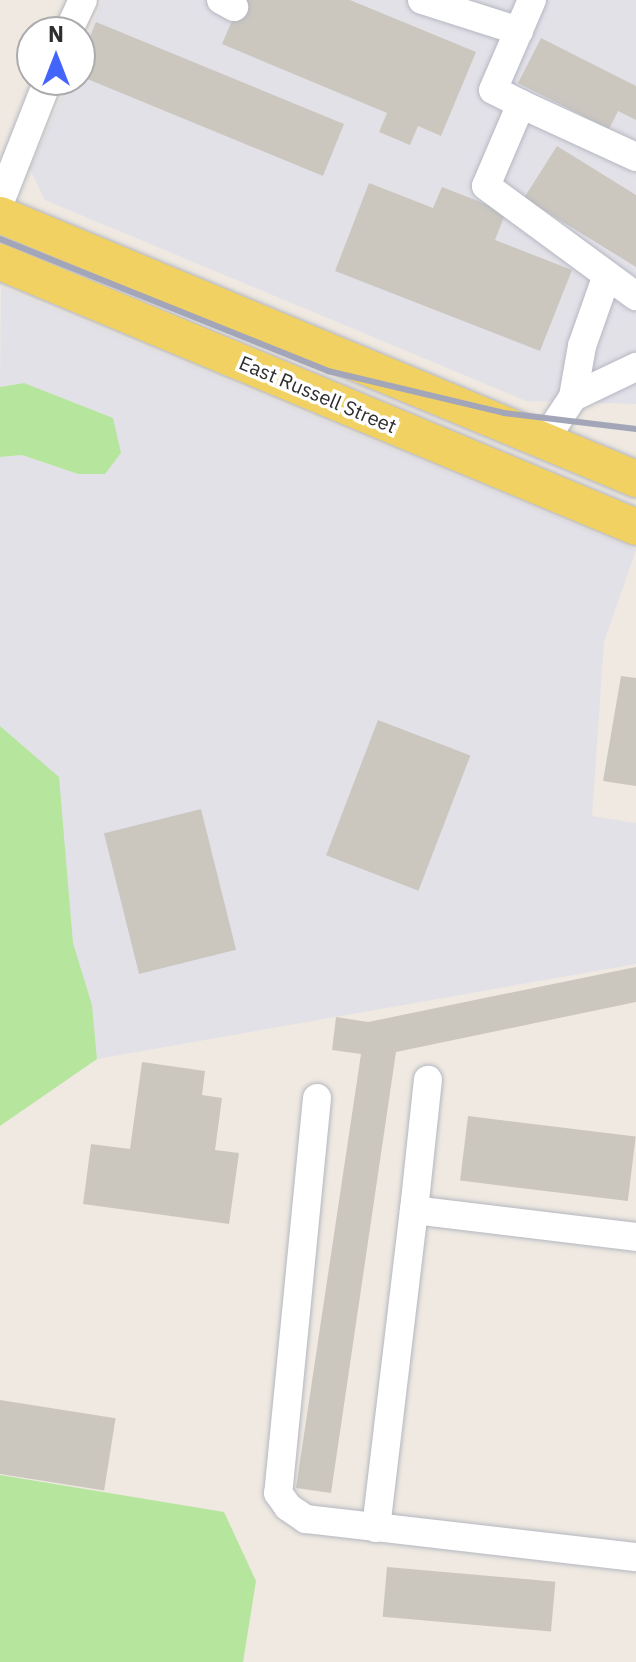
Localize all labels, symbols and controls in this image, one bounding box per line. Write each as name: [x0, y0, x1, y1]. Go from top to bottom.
north arrow: [16, 16, 96, 96]
text: N: [48, 19, 64, 48]
street label: East Russell Street: [236, 350, 400, 438]

